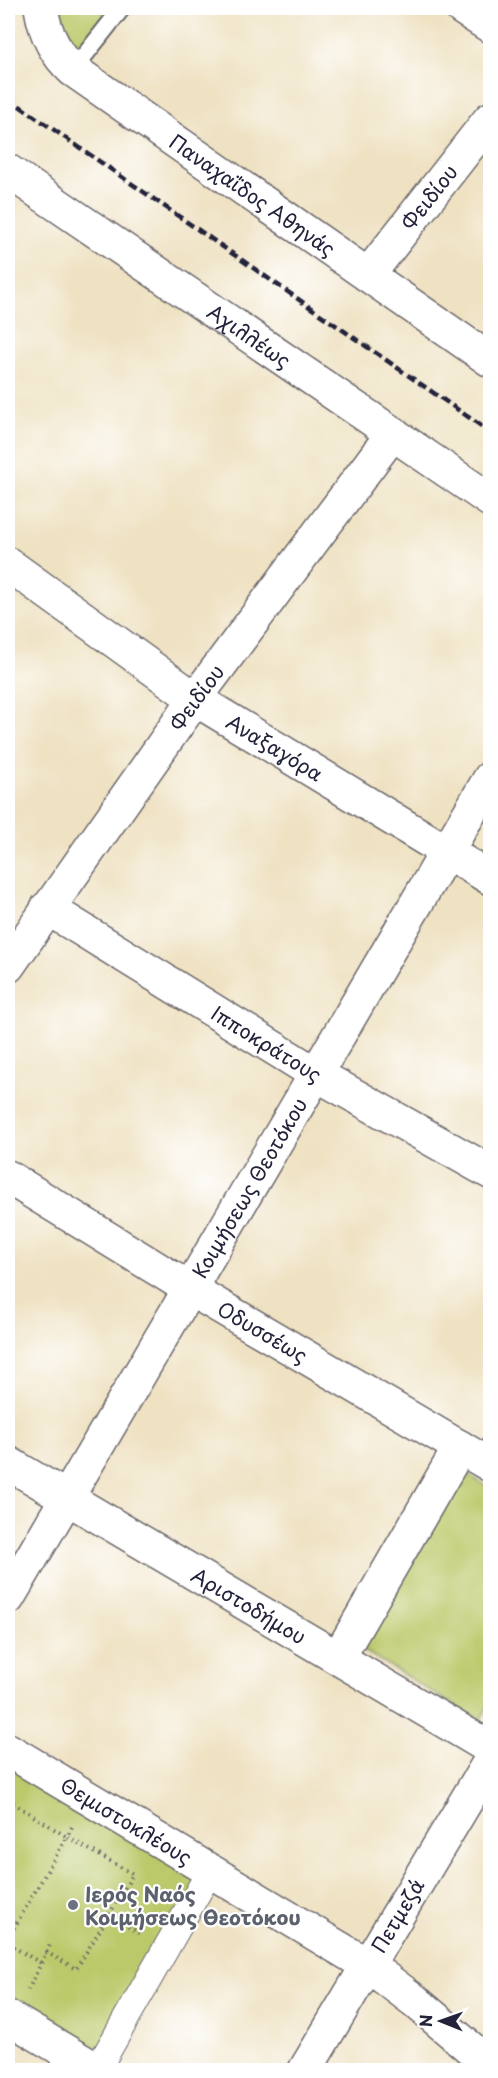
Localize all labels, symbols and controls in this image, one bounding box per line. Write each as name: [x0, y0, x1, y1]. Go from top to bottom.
street label: Παναχαΐδος Αθηνάς: [163, 127, 342, 263]
street label: Φειδίου: [394, 158, 464, 236]
street label: Αχιλλέως: [201, 296, 297, 375]
street label: Φειδίου: [162, 658, 231, 737]
street label: Αναξαγόρα: [221, 707, 329, 788]
street label: Ιπποκράτους: [206, 998, 328, 1089]
street label: Κοιμήσεως Θεοτόκου: [184, 1092, 314, 1284]
street label: Οδυσσέως: [212, 1293, 313, 1370]
street label: Αριστοδήμου: [186, 1560, 312, 1651]
street label: Θεμιστοκλέους: [55, 1770, 198, 1872]
street label: Πετμεζά: [364, 1873, 431, 1958]
place label: Ιερός Ναός Κοιμήσεως Θεοτόκου: [85, 1879, 301, 1932]
marker: Ιερός Ναός Κοιμήσεως Θεοτόκου: [66, 1898, 80, 1912]
north arrow: [411, 1991, 471, 2051]
text: N: [413, 2014, 437, 2027]

